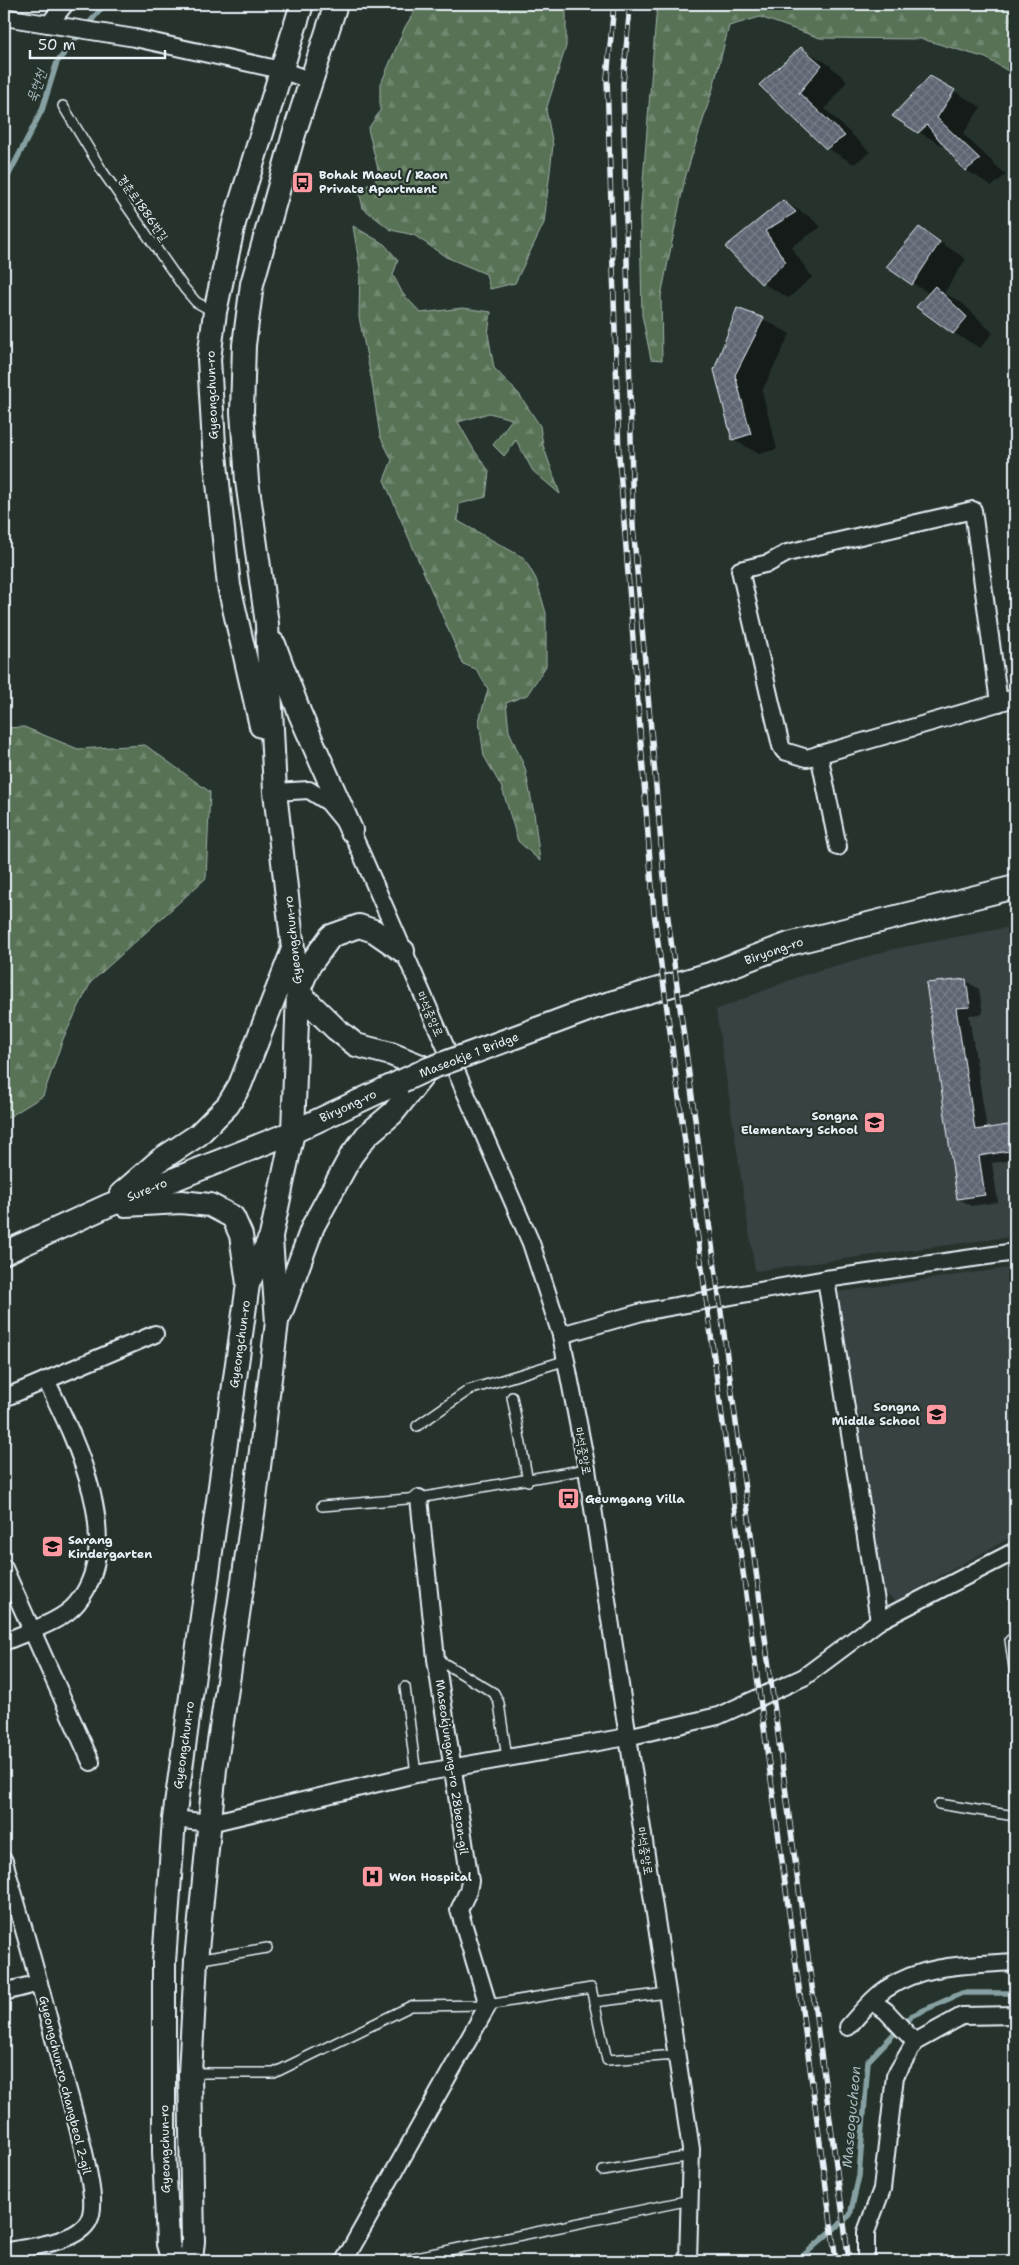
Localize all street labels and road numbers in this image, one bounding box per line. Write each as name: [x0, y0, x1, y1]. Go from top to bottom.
street label: 경춘로1886번길: [114, 172, 172, 245]
street label: Gyeongchun-ro: [202, 350, 222, 440]
street label: Gyeongchun-ro: [280, 895, 306, 985]
street label: Biryong-ro: [742, 933, 806, 969]
street label: 마석중앙로: [413, 989, 447, 1039]
street label: Maseokje 1 Bridge: [417, 1029, 521, 1081]
street label: Biryong-ro: [317, 1086, 379, 1126]
street label: Sure-ro: [125, 1175, 169, 1205]
street label: Gyeongchun-ro: [226, 1299, 254, 1389]
street label: 마석중앙로: [571, 1426, 595, 1476]
street label: Maseokjungang-ro 28beon-gil: [432, 1678, 472, 1856]
street label: Gyeongchun-ro: [170, 1700, 198, 1790]
street label: 마석중앙로: [633, 1826, 657, 1876]
street label: Gyeongchun-ro changbeol 2-gil: [35, 1994, 95, 2176]
street label: Gyeongchun-ro: [156, 2105, 174, 2193]

